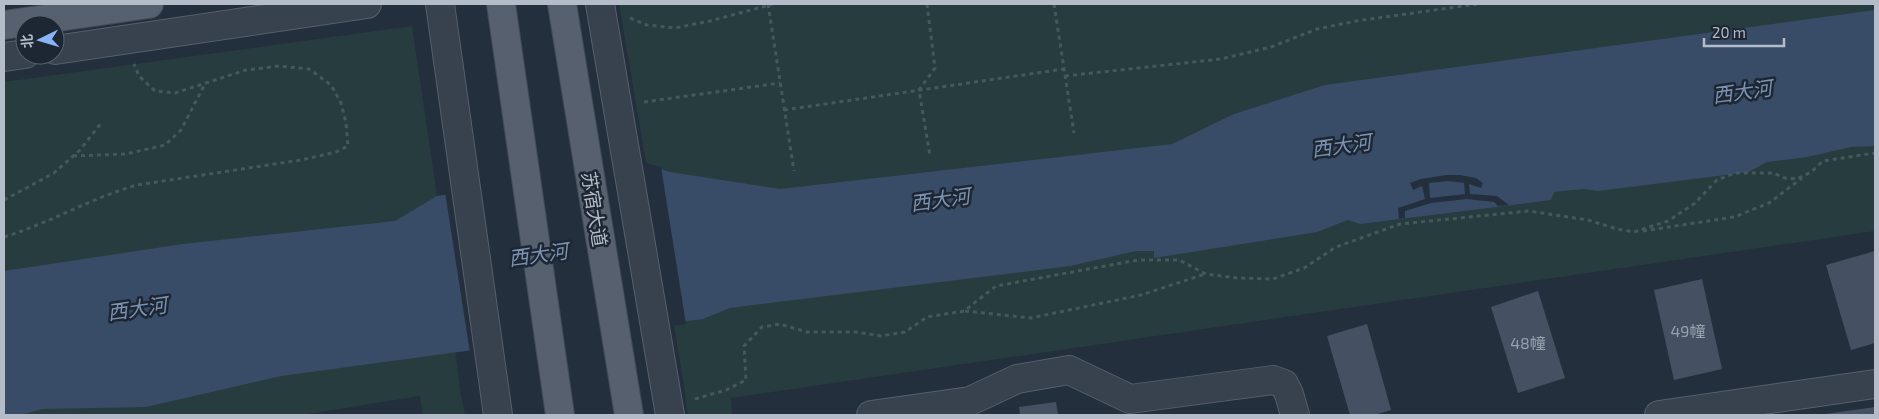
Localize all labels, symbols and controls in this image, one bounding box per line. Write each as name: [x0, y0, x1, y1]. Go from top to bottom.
north arrow: [15, 15, 65, 65]
scale bar: [1704, 15, 1784, 47]
text: 20 m: [1712, 23, 1746, 41]
text: 北: [17, 33, 36, 49]
water label: 西大河: [1711, 74, 1777, 107]
water label: 西大河: [1310, 128, 1376, 161]
street label: 苏宿大道: [578, 170, 612, 248]
water label: 西大河: [909, 182, 975, 215]
water label: 西大河: [507, 237, 573, 270]
water label: 西大河: [106, 291, 172, 324]
house number: 49幢: [1671, 321, 1706, 340]
house number: 48幢: [1510, 333, 1546, 352]

